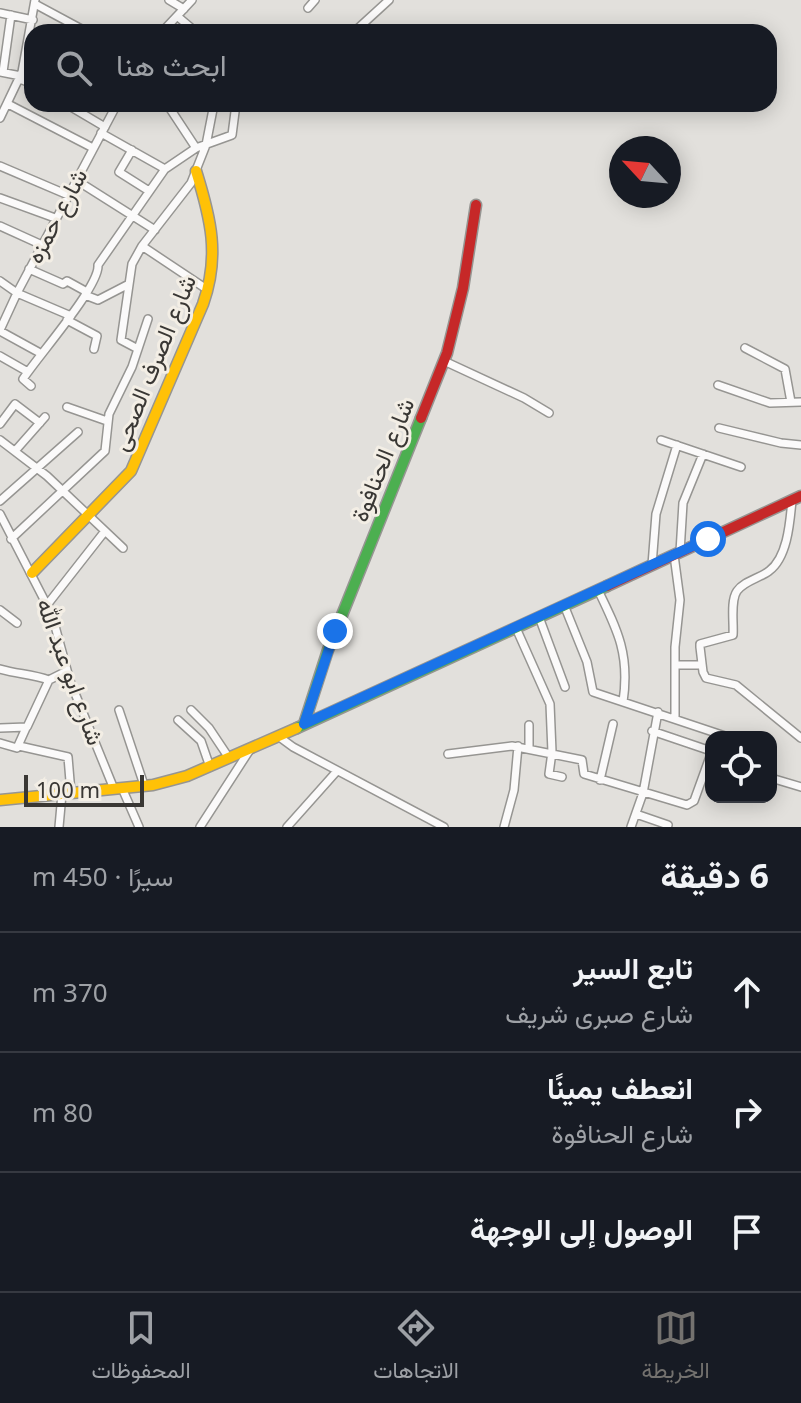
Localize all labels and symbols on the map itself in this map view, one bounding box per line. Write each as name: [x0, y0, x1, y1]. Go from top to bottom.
north arrow: [609, 136, 681, 208]
street label: شارع حمزه: [17, 162, 95, 269]
street label: شارع الصرف الصحى: [102, 269, 204, 456]
street label: شارع الحنافوة: [342, 393, 422, 527]
route start: [690, 521, 726, 557]
street label: شارع ابو عبد الله: [29, 593, 113, 750]
route end: [317, 613, 353, 649]
scale bar: [24, 771, 144, 807]

